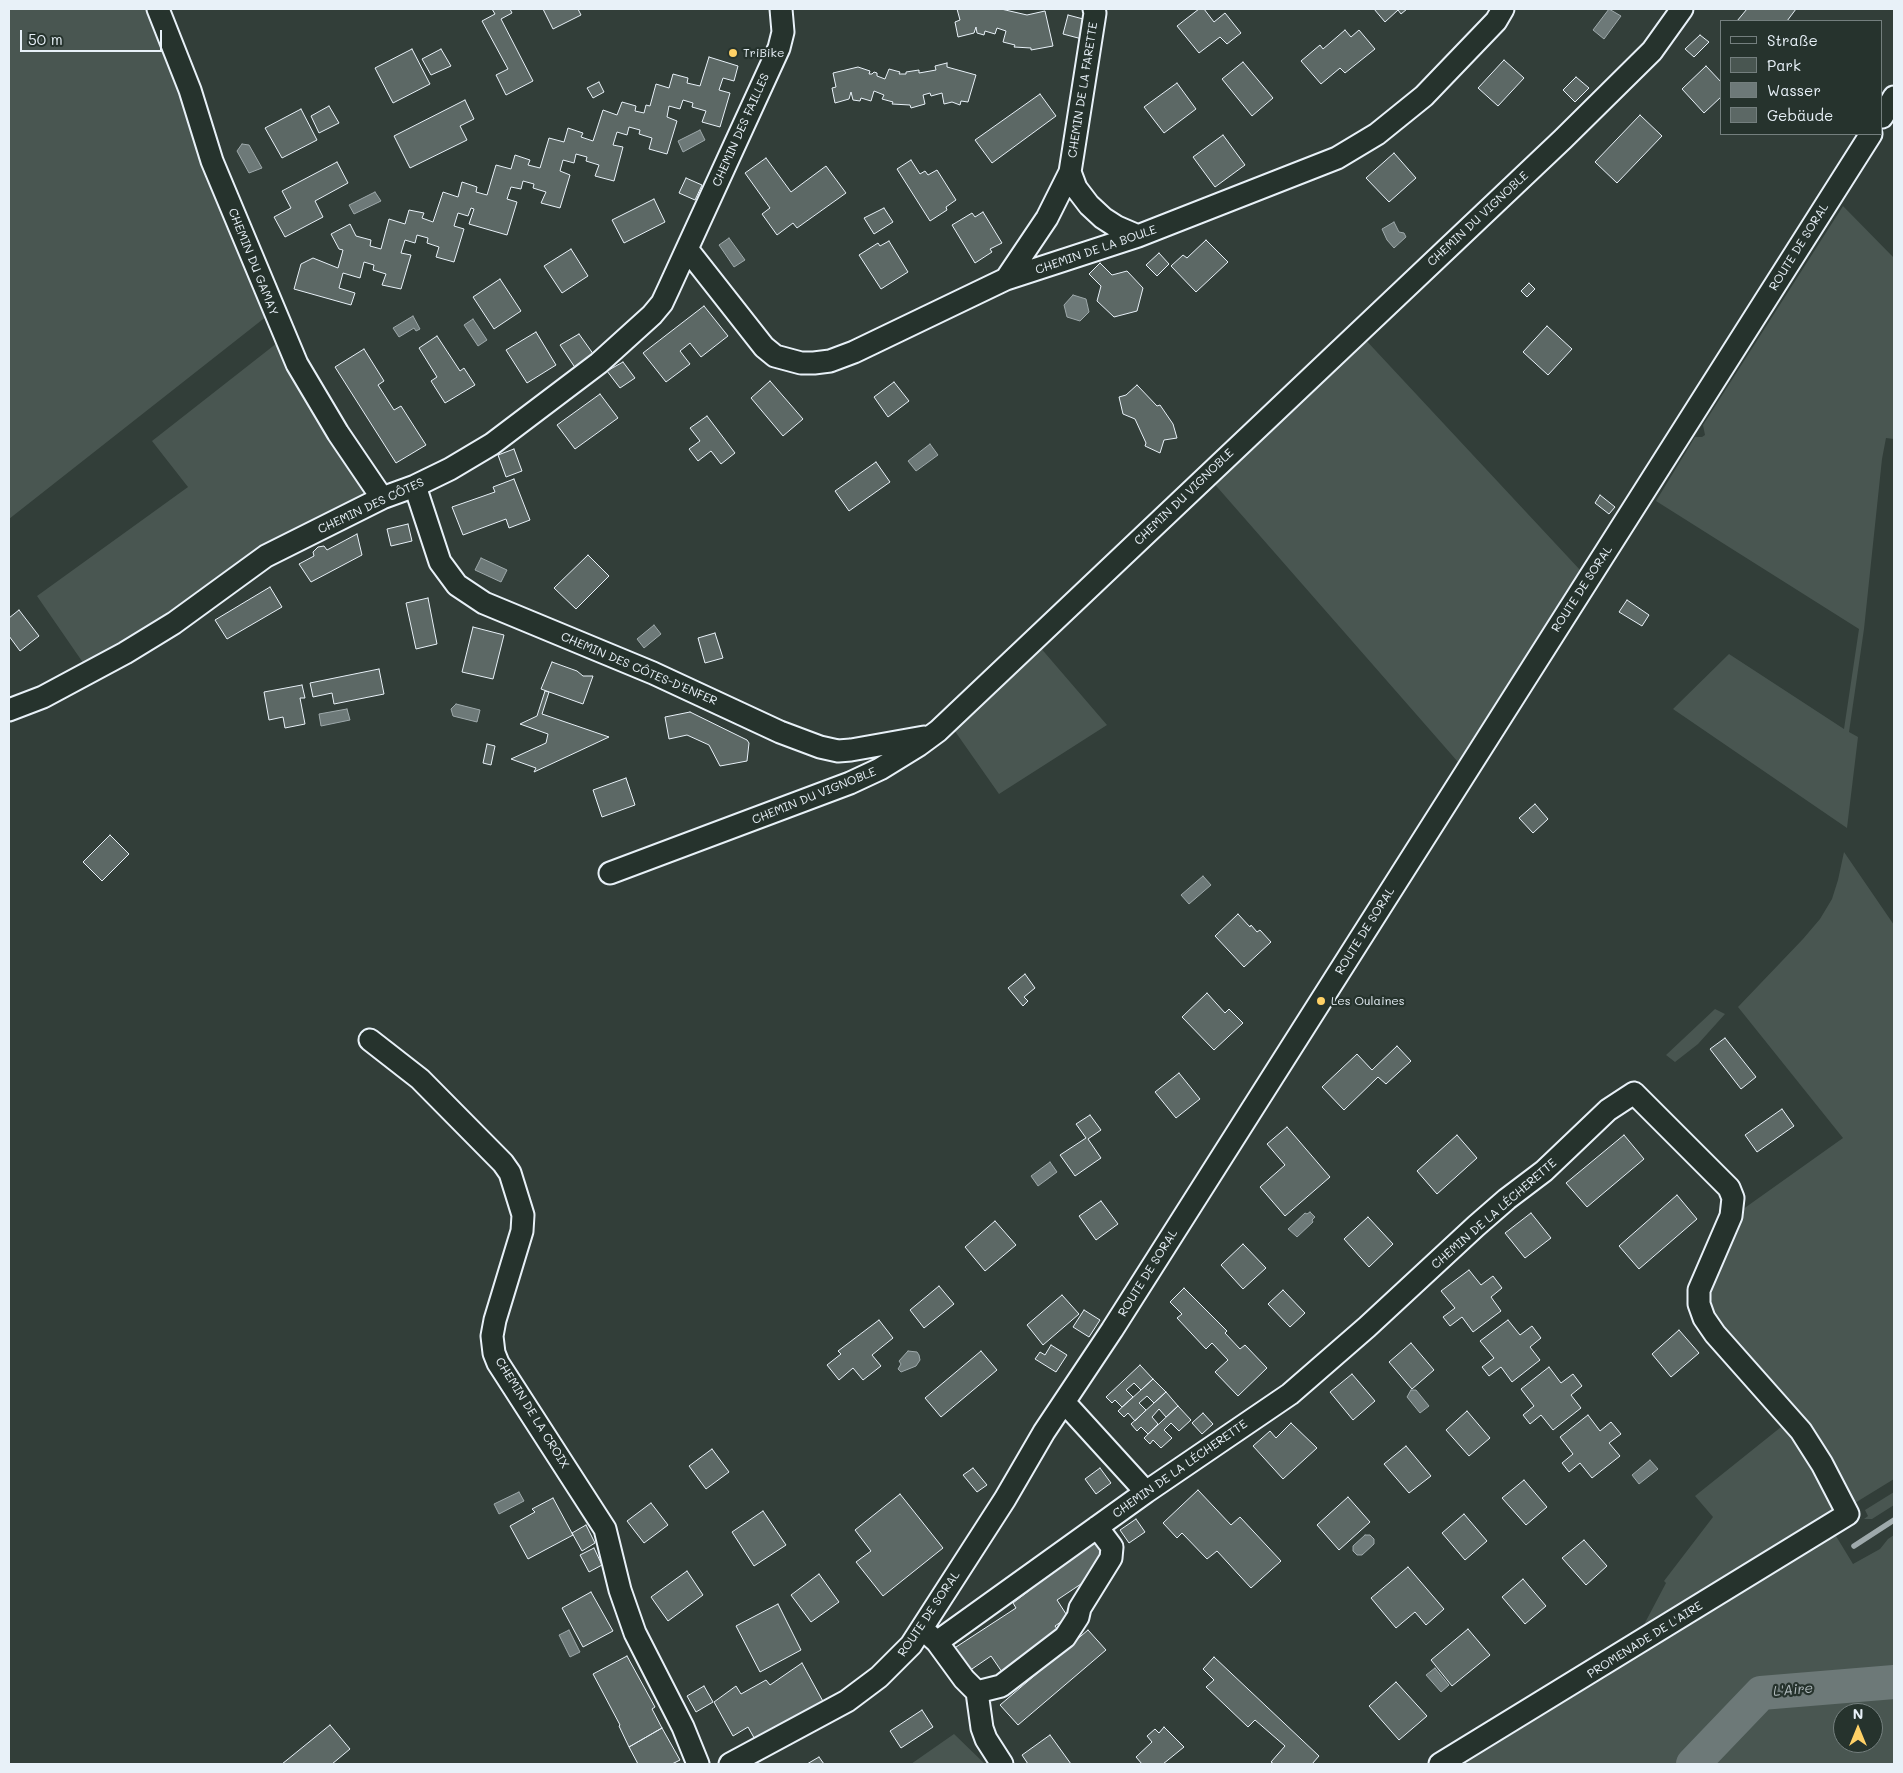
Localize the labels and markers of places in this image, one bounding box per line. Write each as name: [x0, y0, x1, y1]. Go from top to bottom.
place label: TriBike: [743, 46, 784, 60]
marker: TriBike: [727, 47, 739, 59]
place label: Les Oulaines: [1331, 994, 1405, 1008]
marker: Les Oulaines: [1315, 995, 1327, 1007]

